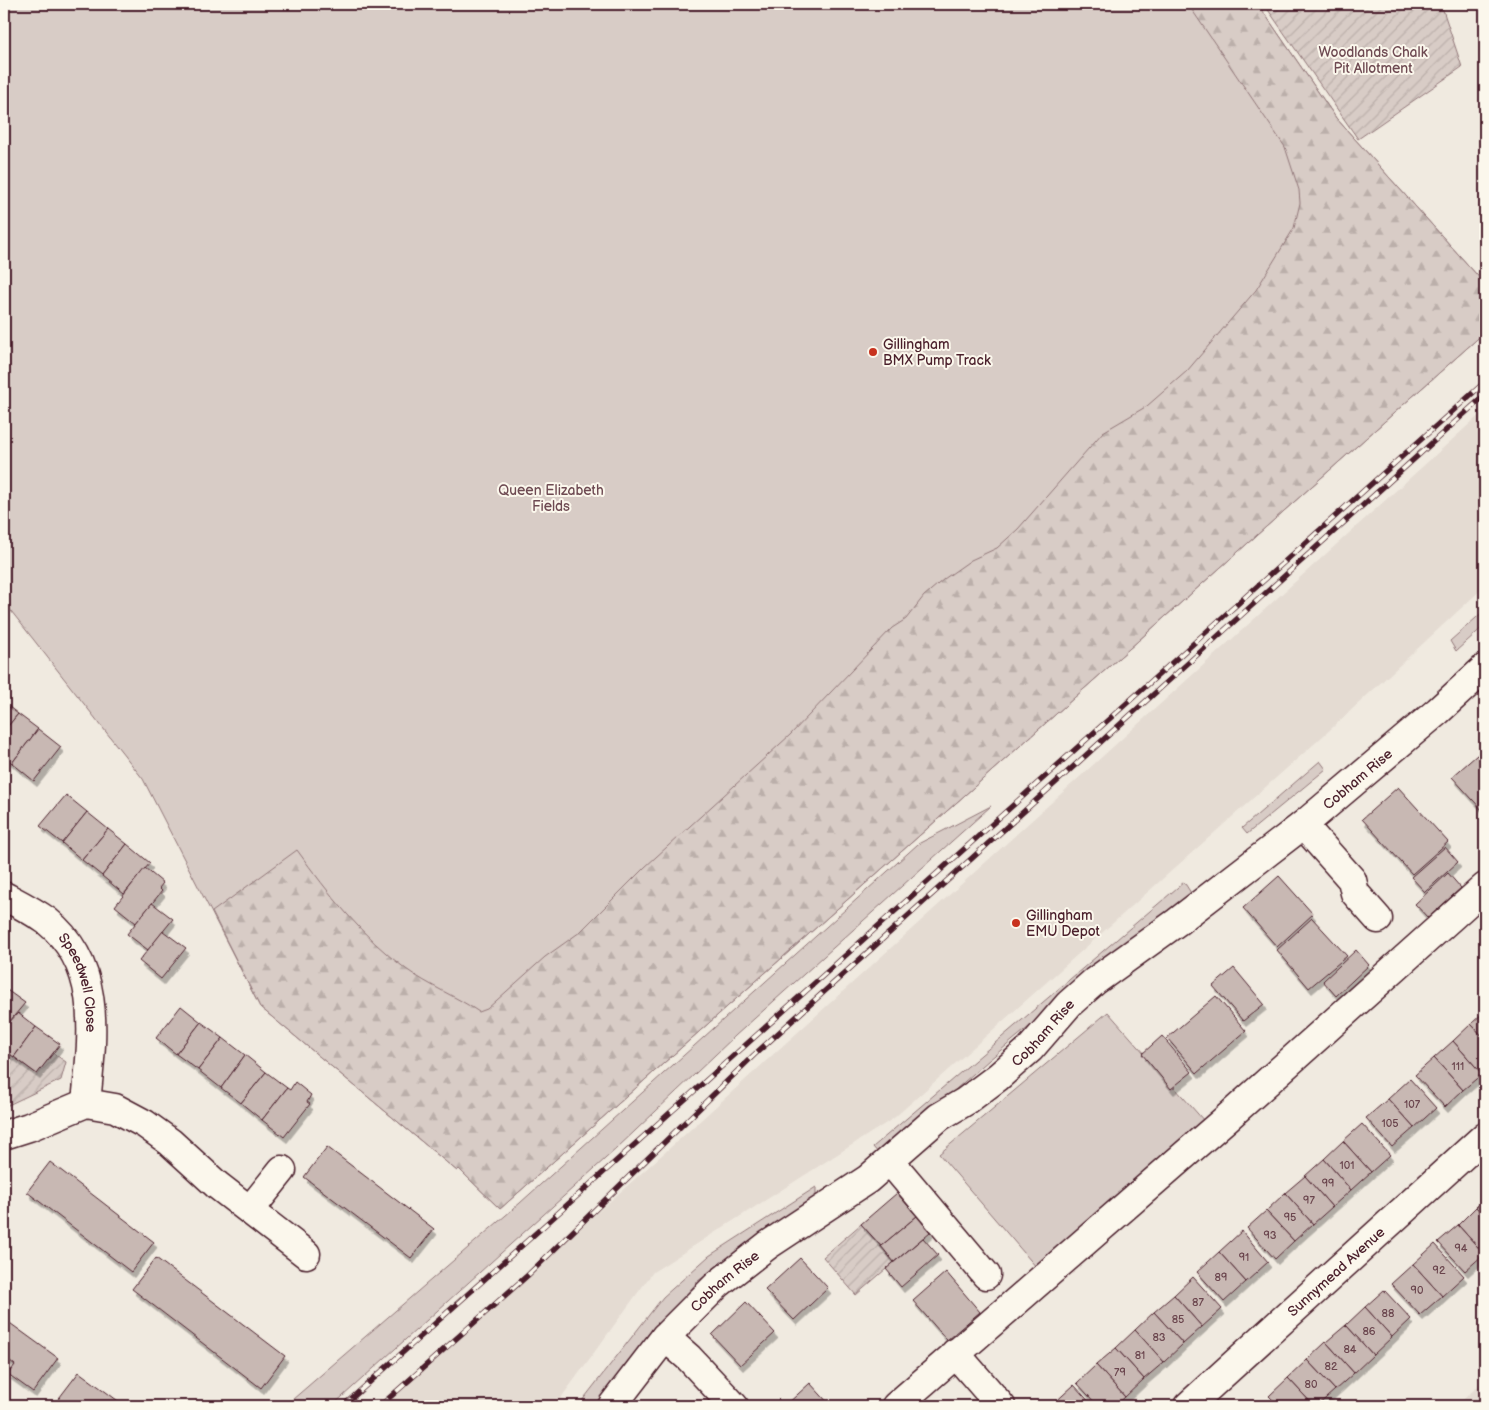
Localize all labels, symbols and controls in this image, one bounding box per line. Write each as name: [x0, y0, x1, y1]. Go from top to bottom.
park label: Woodlands Chalk Pit Allotment: [1318, 44, 1428, 77]
place label: Gillingham BMX Pump Track: [883, 336, 991, 369]
marker: Gillingham BMX Pump Track: [867, 346, 879, 358]
park label: Queen Elizabeth Fields: [498, 482, 604, 515]
street label: Cobham Rise: [1320, 745, 1396, 813]
place label: Gillingham EMU Depot: [1026, 907, 1101, 940]
marker: Gillingham EMU Depot: [1010, 917, 1022, 929]
street label: Speedwell Close: [55, 930, 99, 1032]
street label: Cobham Rise: [1008, 996, 1078, 1070]
house number: 111: [1452, 1060, 1464, 1073]
house number: 107: [1404, 1098, 1421, 1111]
house number: 105: [1381, 1117, 1399, 1130]
house number: 101: [1340, 1159, 1354, 1172]
house number: 99: [1322, 1177, 1334, 1190]
house number: 97: [1303, 1194, 1315, 1207]
house number: 95: [1284, 1211, 1296, 1224]
street label: Sunnymead Avenue: [1284, 1223, 1388, 1320]
house number: 93: [1263, 1229, 1277, 1242]
house number: 94: [1454, 1242, 1468, 1255]
street label: Cobham Rise: [687, 1247, 763, 1316]
house number: 91: [1239, 1251, 1249, 1264]
house number: 92: [1433, 1264, 1446, 1277]
house number: 89: [1215, 1271, 1227, 1284]
house number: 90: [1411, 1284, 1424, 1297]
house number: 87: [1192, 1296, 1204, 1309]
house number: 88: [1382, 1307, 1394, 1320]
house number: 85: [1172, 1313, 1184, 1326]
house number: 86: [1362, 1325, 1376, 1338]
house number: 83: [1152, 1331, 1166, 1344]
house number: 84: [1343, 1343, 1357, 1356]
house number: 81: [1135, 1349, 1145, 1362]
house number: 82: [1325, 1360, 1338, 1373]
house number: 79: [1114, 1366, 1126, 1379]
house number: 80: [1305, 1378, 1318, 1391]

